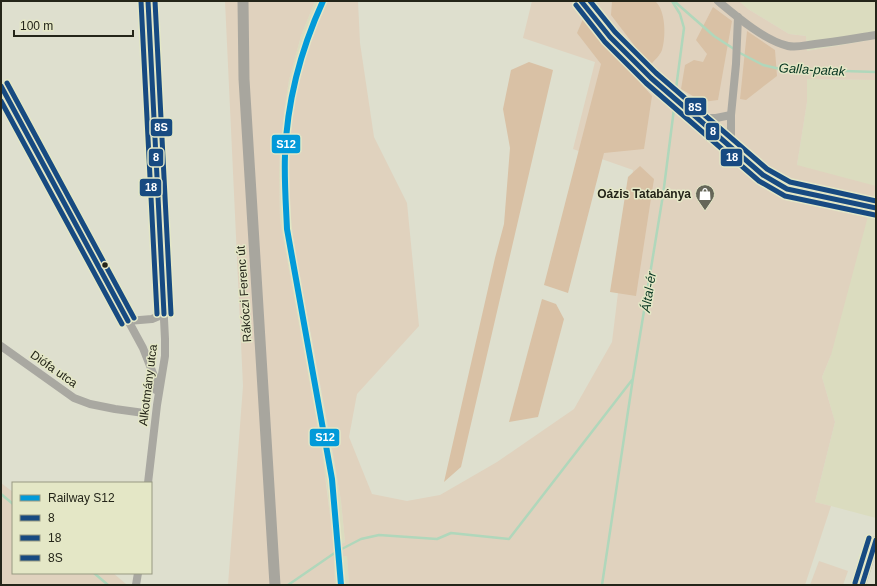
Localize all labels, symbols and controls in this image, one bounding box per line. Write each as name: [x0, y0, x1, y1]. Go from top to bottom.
scale bar: [14, 12, 133, 38]
text: 100 m: [20, 19, 53, 33]
water label: Galla-patak: [778, 60, 847, 79]
line badge: 8S: [684, 97, 707, 116]
text: 8S: [688, 101, 702, 113]
line badge: 8S: [150, 118, 173, 137]
text: 8S: [154, 121, 168, 133]
line badge: 8: [705, 122, 720, 141]
text: 8: [710, 125, 716, 137]
line badge: S12: [271, 134, 301, 154]
text: S12: [276, 138, 296, 150]
line badge: 8: [148, 148, 164, 167]
line badge: 18: [720, 148, 743, 167]
text: 8: [153, 151, 159, 163]
text: 18: [726, 151, 738, 163]
line badge: 18: [139, 178, 162, 197]
text: 18: [145, 181, 157, 193]
shop icon: Oázis Tatabánya: [694, 183, 716, 211]
place label: Oázis Tatabánya: [597, 187, 691, 201]
street label: Rákóczi Ferenc út: [234, 245, 254, 343]
unlabelled marker: [100, 260, 110, 270]
water label: Által-ér: [638, 270, 659, 315]
street label: Alkotmány utca: [136, 343, 160, 427]
street label: Diófa utca: [28, 348, 80, 390]
line badge: S12: [309, 428, 340, 447]
text: S12: [315, 431, 335, 443]
legend: [12, 482, 152, 574]
text: Railway S12: [48, 491, 115, 505]
text: 8: [48, 511, 55, 525]
text: 18: [48, 531, 62, 545]
text: 8S: [48, 551, 63, 565]

